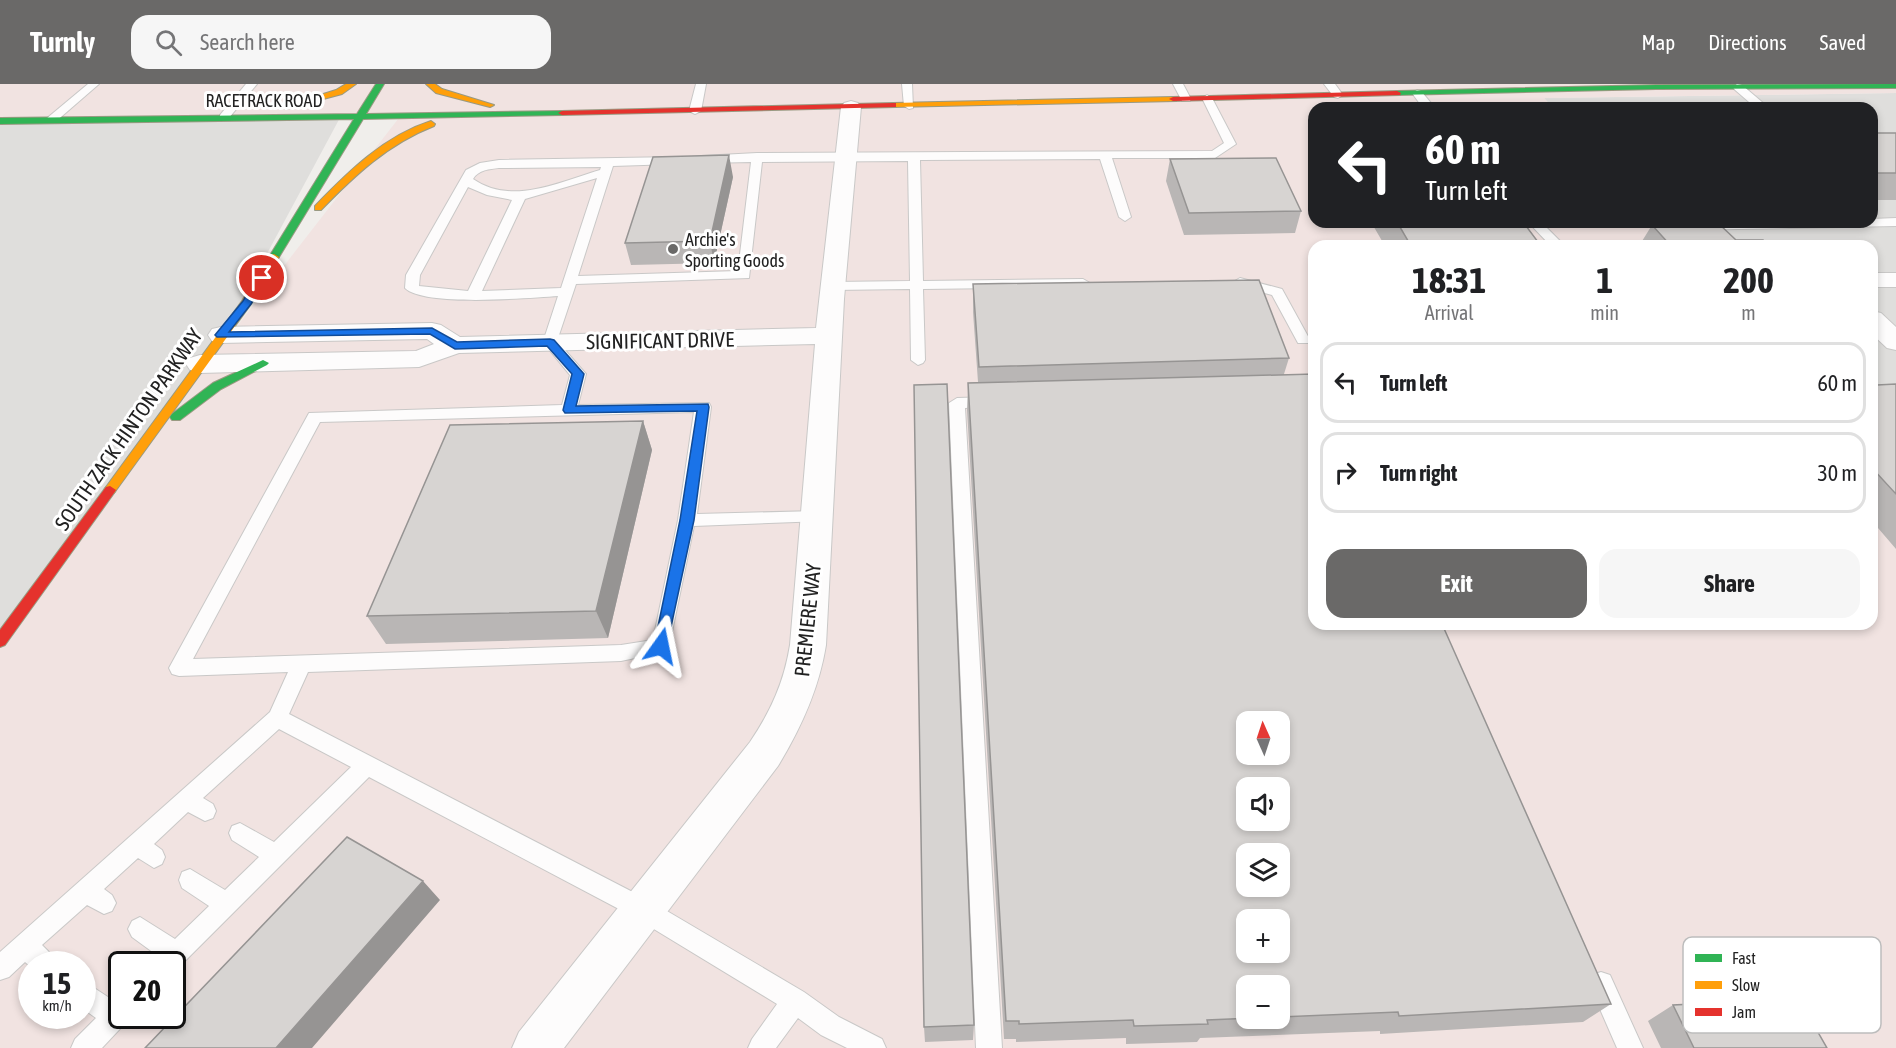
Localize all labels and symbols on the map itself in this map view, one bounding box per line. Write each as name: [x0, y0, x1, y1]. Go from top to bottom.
street label: RACETRACK ROAD: [206, 90, 322, 111]
place label: Archie's Sporting Goods: [685, 229, 784, 271]
marker: Archie's Sporting Goods: [666, 242, 680, 256]
pin: [236, 252, 287, 303]
street label: SOUTH ZACK HINTON PARKWAY: [49, 323, 207, 534]
street label: SIGNIFICANT DRIVE: [586, 327, 734, 353]
street label: PREMIERE WAY: [789, 562, 825, 678]
position arrow: [629, 614, 693, 678]
north arrow: [1236, 711, 1290, 765]
legend: [1683, 937, 1881, 1033]
text: Fast: [1732, 949, 1756, 967]
speed limit sign: 20: [108, 951, 186, 1029]
text: Slow: [1732, 976, 1760, 994]
text: Jam: [1732, 1003, 1756, 1021]

